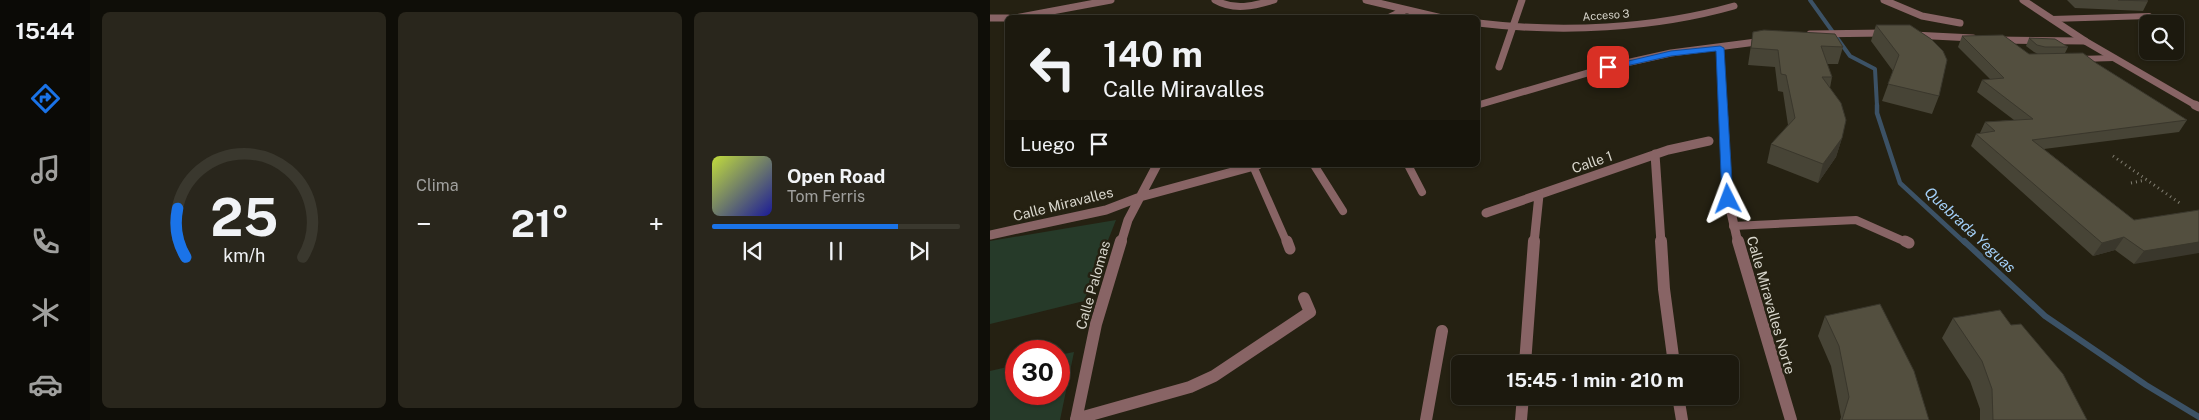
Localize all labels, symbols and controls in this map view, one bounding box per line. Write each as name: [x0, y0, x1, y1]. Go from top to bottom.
street label: Acceso 3: [1582, 7, 1630, 23]
map controls: [2139, 15, 2184, 60]
button: search: [2139, 15, 2184, 60]
text: 15:44: [16, 18, 75, 44]
text: 140 m: [1103, 34, 1203, 75]
icon: left: [1020, 35, 1085, 100]
pin: [1587, 46, 1629, 88]
icon: arrive: [1594, 53, 1622, 81]
text: Calle Miravalles: [1103, 76, 1264, 102]
icon: directions: [28, 81, 63, 116]
icon: arrive: [1085, 130, 1113, 158]
text: Luego: [1020, 133, 1075, 155]
street label: Calle 1: [1569, 148, 1615, 176]
icon: music: [28, 152, 63, 187]
text: Open Road: [787, 165, 885, 187]
position arrow: [1701, 172, 1753, 224]
text: Clima: [416, 176, 459, 195]
water label: Quebrada Yeguas: [1921, 183, 2019, 276]
street label: Calle Miravalles: [1011, 184, 1115, 224]
text: 25: [210, 187, 278, 248]
text: Tom Ferris: [787, 187, 865, 206]
text: 21°: [511, 201, 569, 246]
text: −: [416, 207, 432, 240]
text: +: [648, 207, 664, 240]
icon: phone: [28, 224, 63, 259]
street label: Calle Miravalles Norte: [1744, 234, 1798, 376]
icon: previous: [739, 237, 767, 265]
icon: pause: [822, 237, 850, 265]
icon: next: [905, 237, 933, 265]
street label: Calle Palomas: [1073, 239, 1113, 331]
text: km/h: [223, 245, 265, 266]
icon: climate: [28, 295, 63, 330]
speed limit sign: 30: [1005, 340, 1070, 405]
icon: car: [28, 367, 63, 402]
text: 15:45 · 1 min · 210 m: [1506, 369, 1684, 391]

